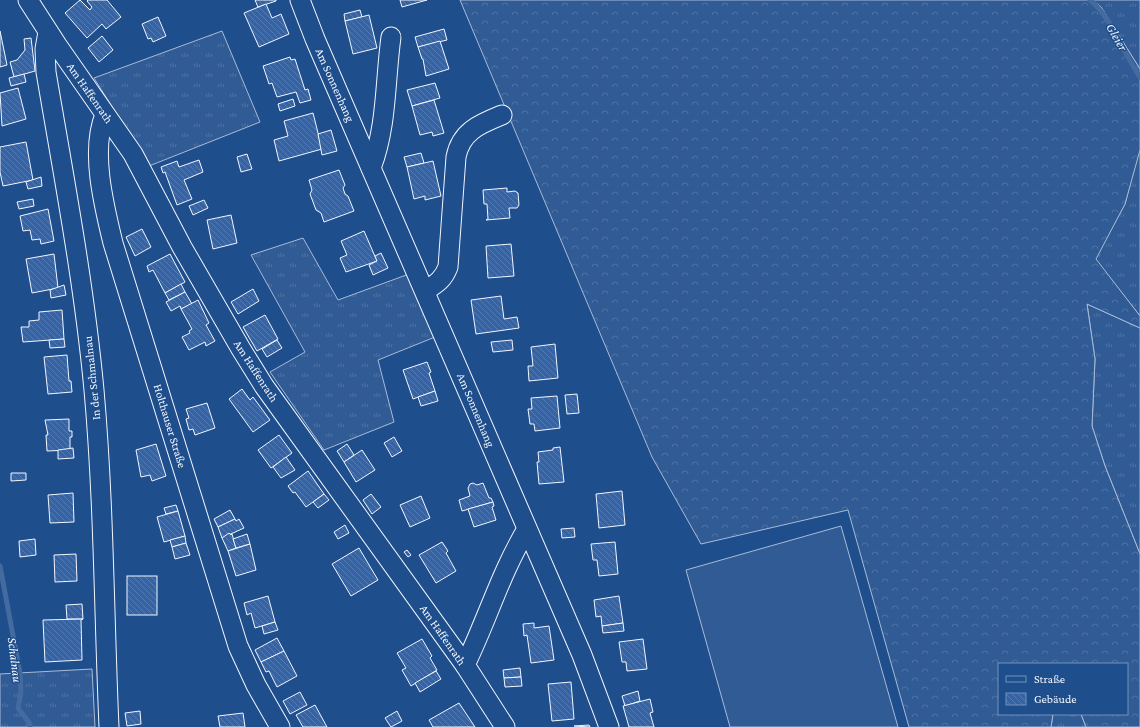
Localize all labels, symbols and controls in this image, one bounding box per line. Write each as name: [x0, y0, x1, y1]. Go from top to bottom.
water label: Gleier: [1103, 21, 1131, 54]
street label: Am Sonnenhang: [313, 46, 358, 124]
street label: Am Haffenrath: [64, 60, 116, 127]
street label: In der Schmalnau: [81, 335, 103, 421]
street label: Am Haffenrath: [231, 337, 281, 405]
street label: Am Sonnenhang: [454, 371, 498, 449]
street label: Holthauser Straße: [151, 382, 189, 470]
street label: Am Haffenrath: [417, 602, 469, 669]
water label: Schalnau: [5, 637, 25, 684]
legend: [998, 663, 1128, 715]
text: Straße: [1034, 672, 1065, 686]
text: Gebäude: [1034, 692, 1076, 706]

